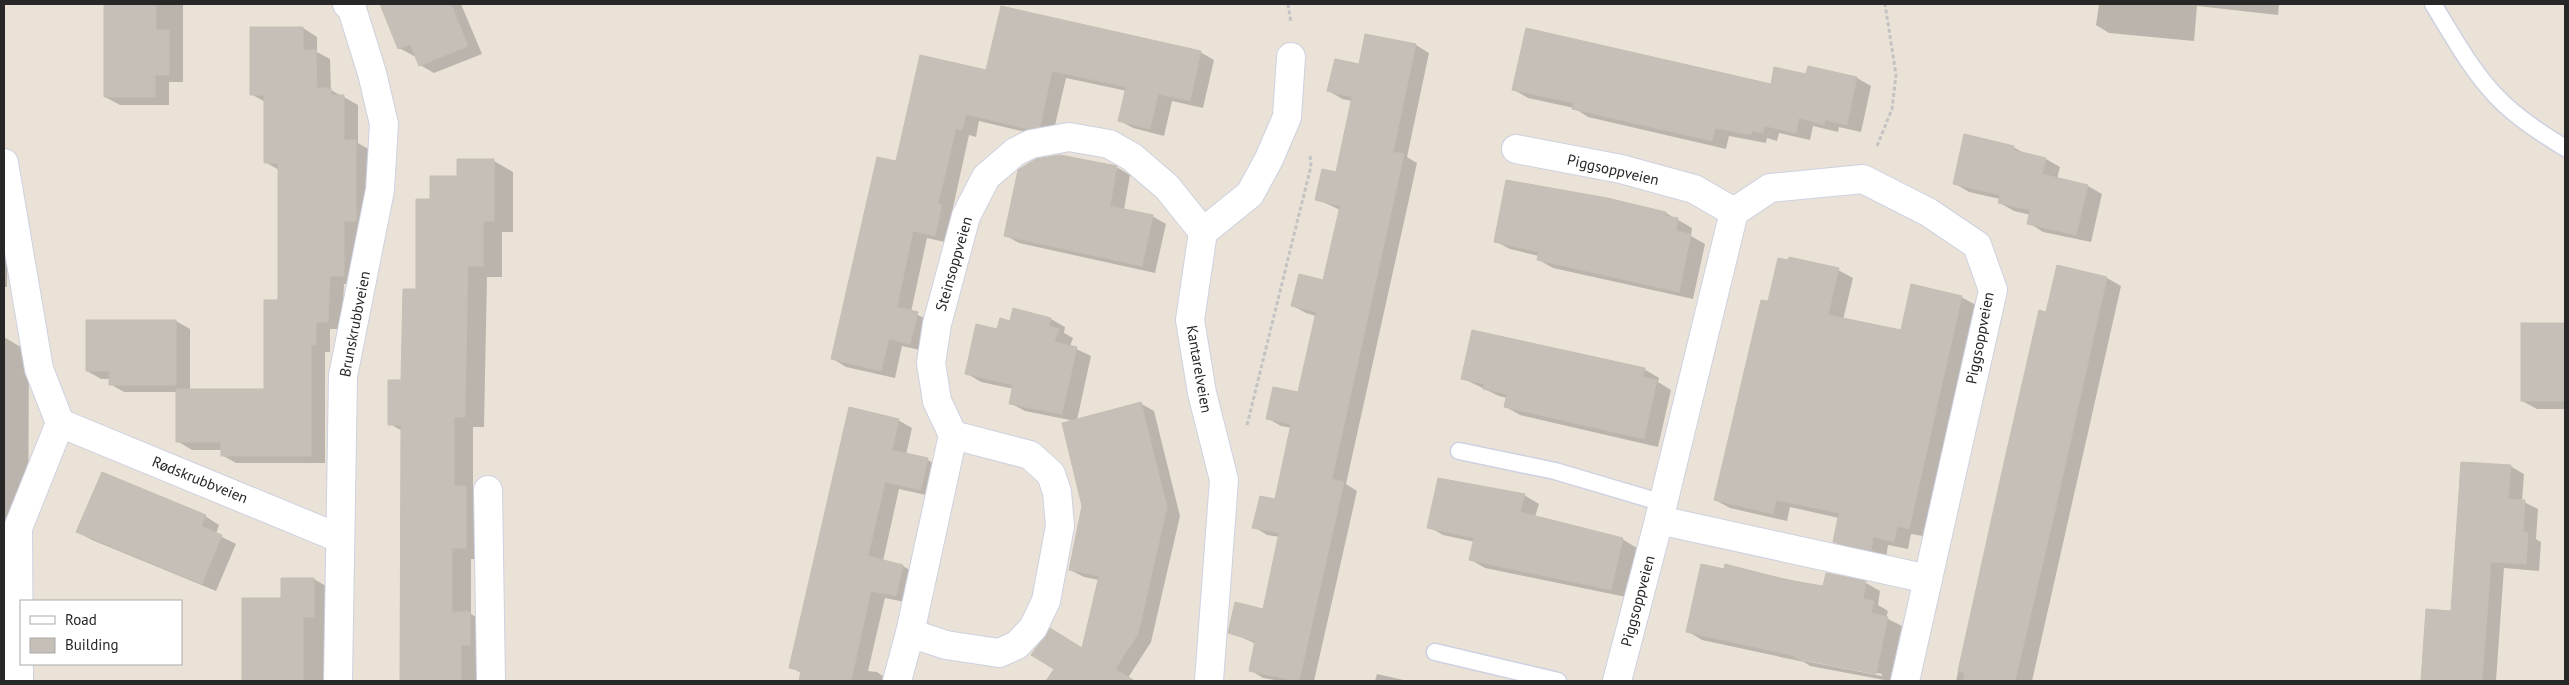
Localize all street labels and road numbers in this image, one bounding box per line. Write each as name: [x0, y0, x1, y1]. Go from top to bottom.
street label: Piggsoppveien: [1565, 150, 1661, 189]
street label: Steinsoppveien: [931, 214, 976, 313]
street label: Brunskrubbveien: [335, 269, 374, 378]
street label: Piggsoppveien: [1961, 290, 1998, 386]
street label: Kantarelveien: [1182, 324, 1217, 414]
street label: Rødskrubbveien: [150, 452, 251, 507]
street label: Piggsoppveien: [1616, 553, 1659, 648]

